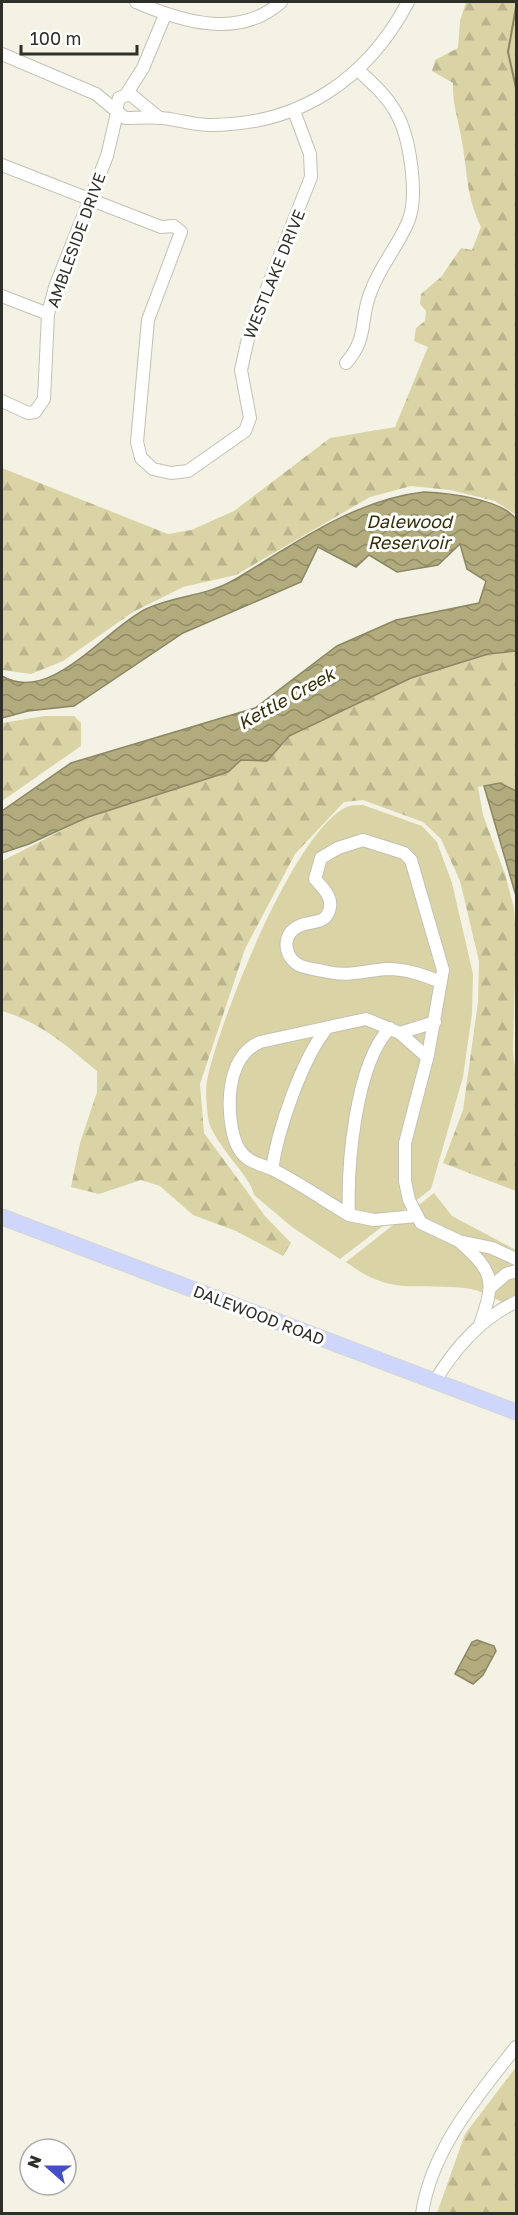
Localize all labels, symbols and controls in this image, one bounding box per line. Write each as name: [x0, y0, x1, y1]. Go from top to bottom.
scale bar: [21, 18, 136, 56]
text: 100 m: [30, 27, 81, 49]
street label: AMBLESIDE DRIVE: [42, 170, 110, 310]
street label: WESTLAKE DRIVE: [239, 206, 309, 342]
water label: Dalewood Reservoir: [366, 510, 454, 553]
water label: Kettle Creek: [234, 661, 340, 734]
street label: DALEWOOD ROAD: [191, 1281, 327, 1349]
north arrow: [18, 2137, 78, 2197]
text: N: [22, 2152, 46, 2171]

